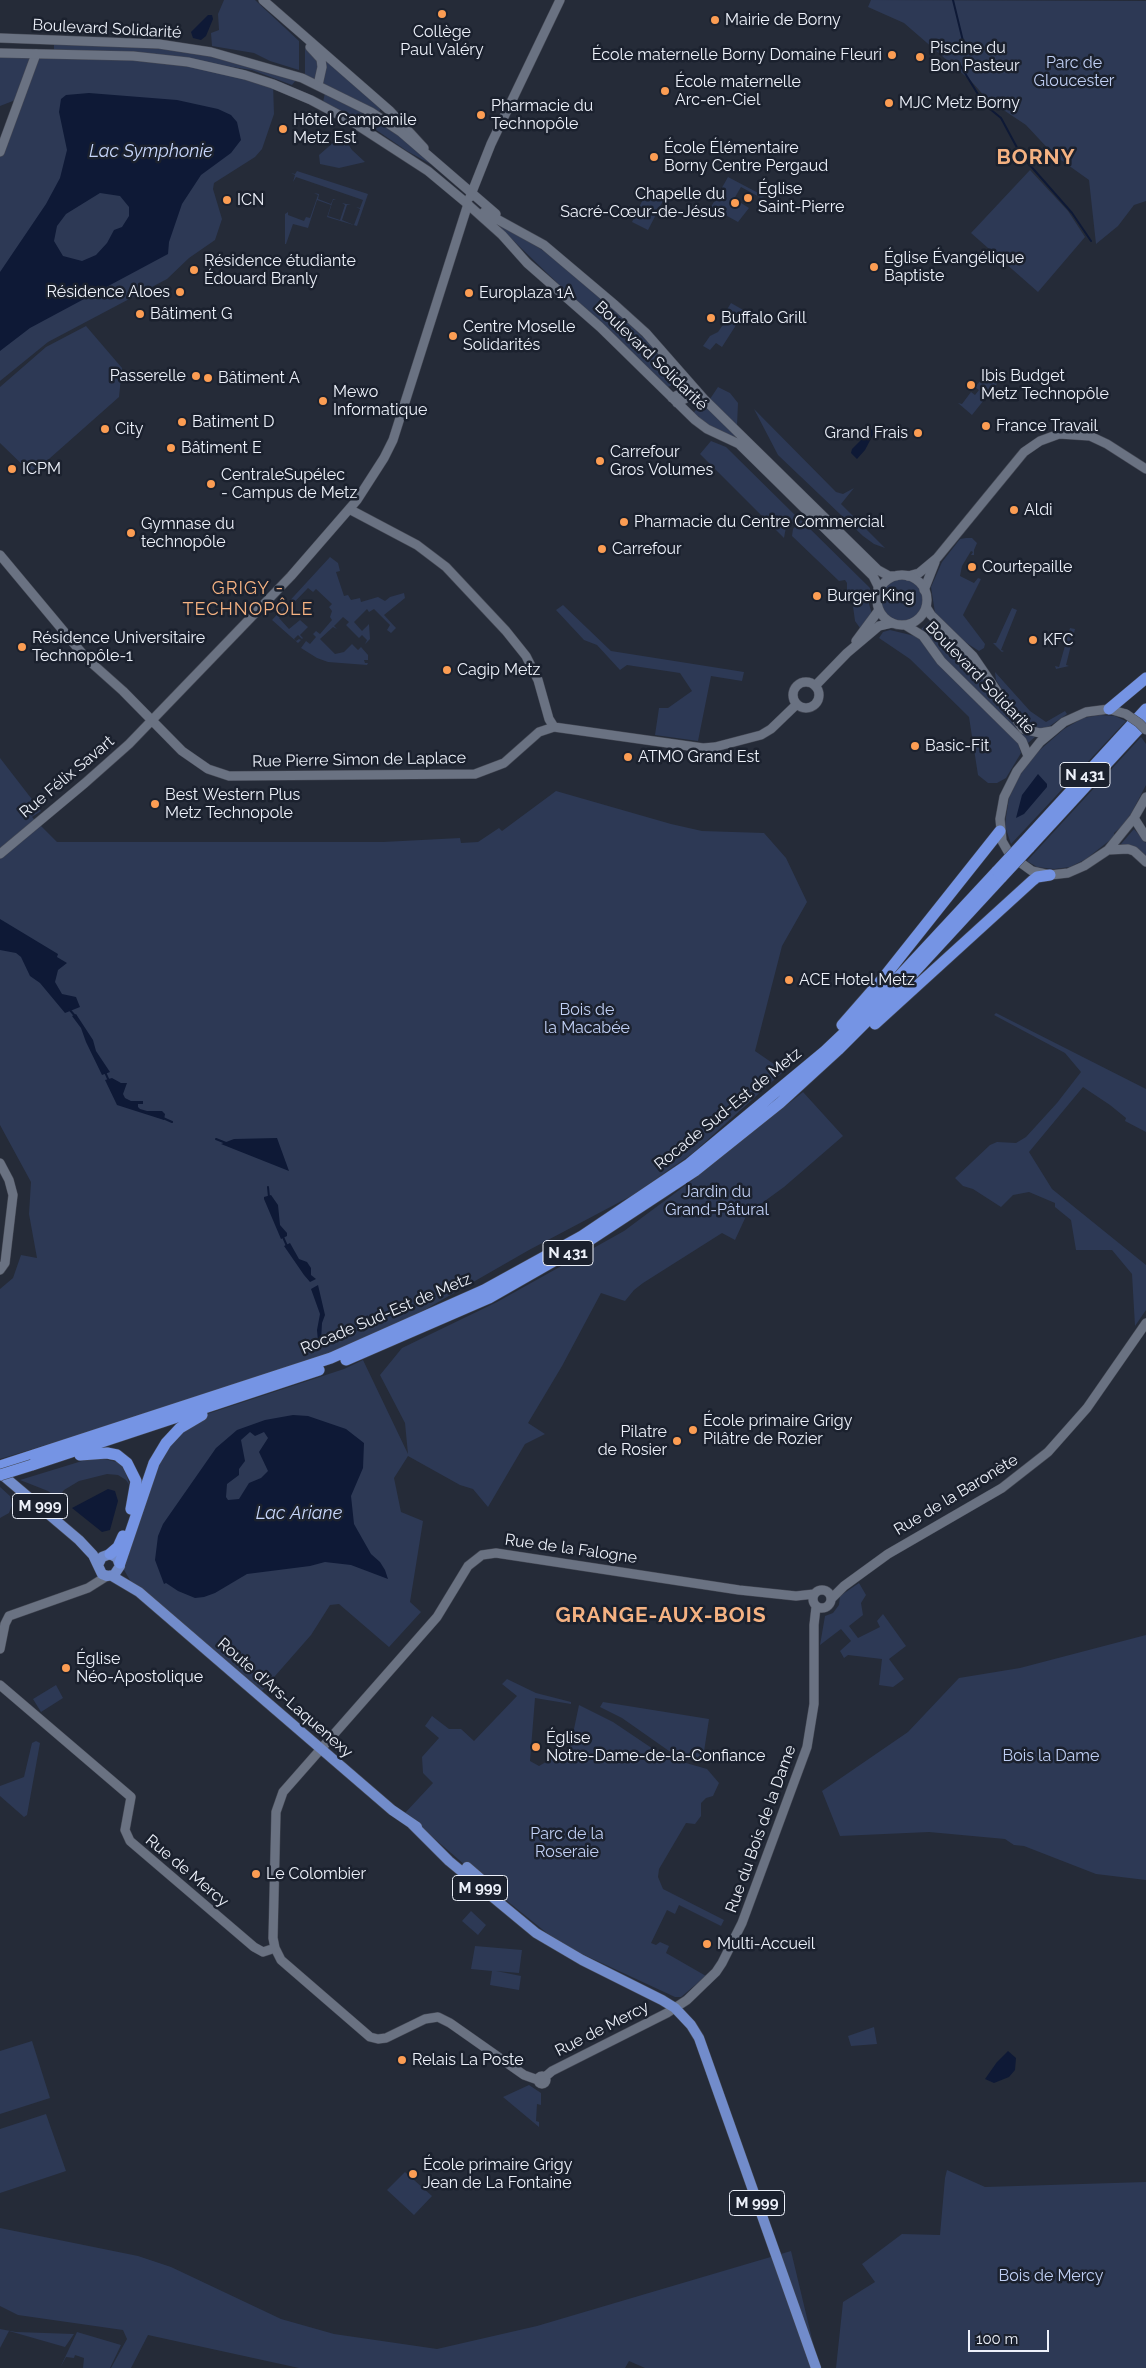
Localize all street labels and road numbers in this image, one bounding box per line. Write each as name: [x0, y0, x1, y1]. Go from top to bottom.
street label: Boulevard Solidarité: [32, 16, 182, 42]
street label: Boulevard Solidarité: [591, 297, 711, 415]
street label: Boulevard Solidarité: [921, 618, 1039, 738]
street label: Rue Félix Savart: [16, 732, 118, 822]
street label: Rue Pierre Simon de Laplace: [252, 749, 466, 771]
road number: N 431: [1060, 762, 1110, 788]
street label: Rocade Sud-Est de Metz: [651, 1044, 805, 1174]
road number: N 431: [543, 1240, 593, 1266]
street label: Rocade Sud-Est de Metz: [298, 1269, 474, 1359]
street label: Rue de la Baronète: [890, 1450, 1022, 1540]
road number: M 999: [12, 1494, 68, 1518]
street label: Rue de la Falogne: [504, 1530, 638, 1568]
street label: Route d'Ars-Laquenexy: [213, 1634, 357, 1762]
street label: Rue du Bois de la Dame: [722, 1743, 800, 1915]
street label: Rue de Mercy: [141, 1831, 233, 1911]
road number: M 999: [452, 1876, 508, 1900]
street label: Rue de Mercy: [552, 1997, 652, 2061]
road number: M 999: [730, 2190, 784, 2216]

